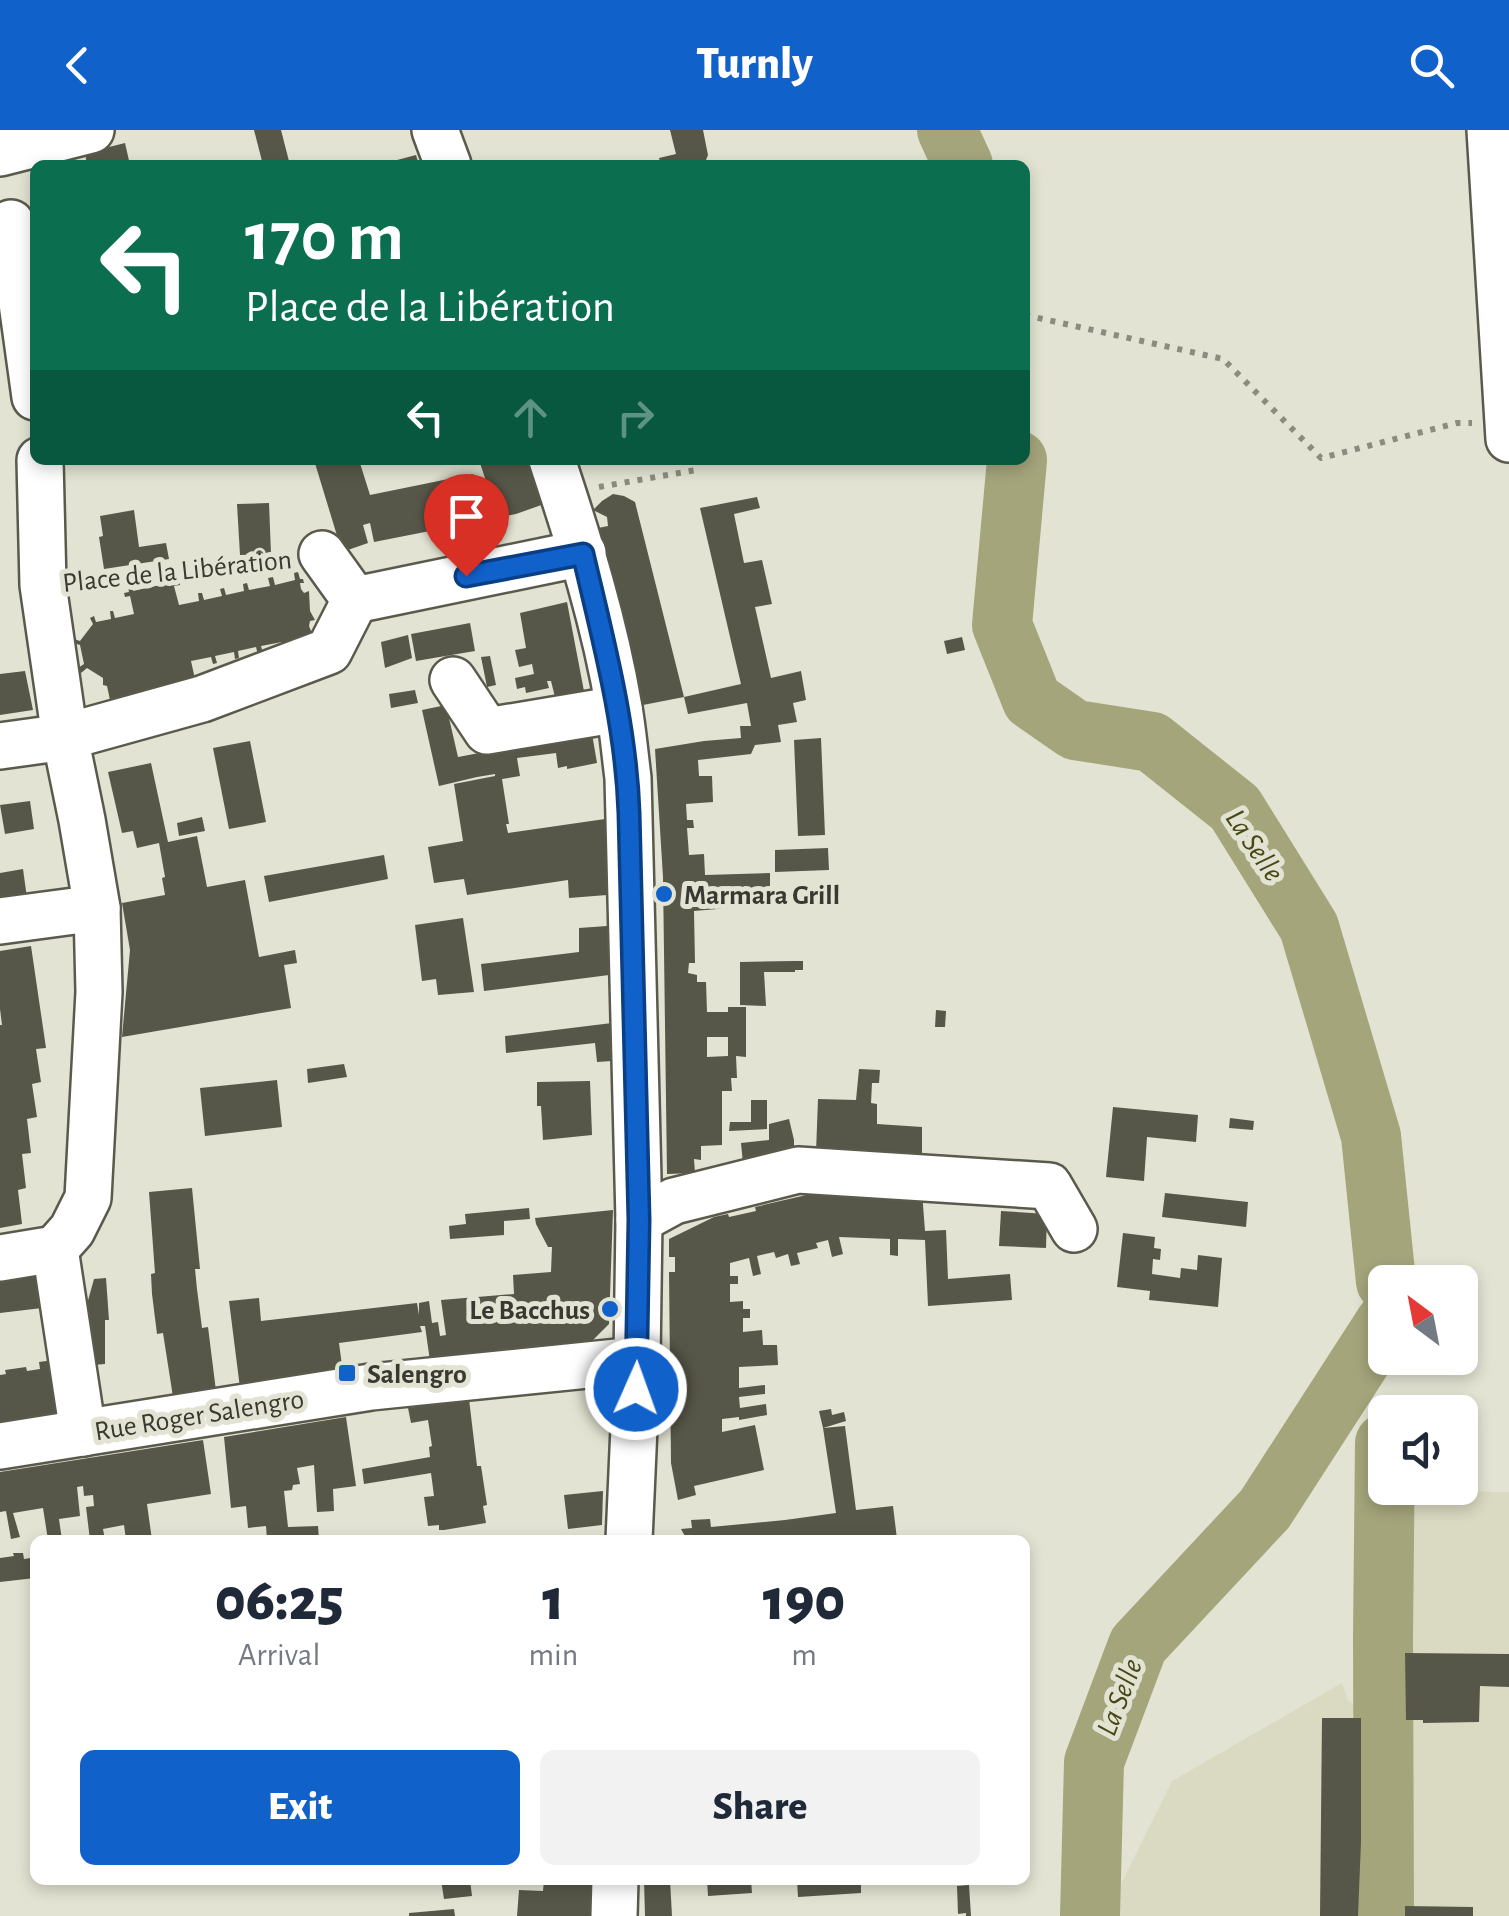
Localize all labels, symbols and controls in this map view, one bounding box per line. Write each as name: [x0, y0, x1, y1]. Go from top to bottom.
icon: back: [50, 38, 105, 93]
icon: search: [1404, 38, 1459, 93]
text: Turnly: [696, 42, 813, 87]
icon: left: [80, 200, 210, 330]
text: 170 m: [245, 203, 404, 273]
text: Place de la Libération: [245, 285, 615, 330]
icon: left: [398, 390, 453, 445]
icon: ahead: [503, 390, 558, 445]
icon: right: [608, 390, 663, 445]
pin: [424, 474, 509, 577]
icon: arrive: [439, 489, 494, 544]
street label: Place de la Libération: [61, 546, 293, 598]
water label: La Selle: [1219, 804, 1289, 887]
place label: Marmara Grill: [684, 882, 840, 910]
marker: Marmara Grill: [653, 883, 675, 905]
north arrow: [1368, 1265, 1478, 1375]
map controls: [1368, 1265, 1478, 1505]
place label: Le Bacchus: [469, 1297, 590, 1325]
marker: Le Bacchus: [599, 1298, 621, 1320]
position arrow: [584, 1337, 688, 1441]
place label: Salengro: [367, 1361, 467, 1389]
marker: Salengro: [336, 1362, 358, 1384]
street label: Rue Roger Salengro: [93, 1386, 306, 1446]
button: sound: [1368, 1395, 1478, 1505]
text: 06:25: [215, 1571, 344, 1631]
text: 1: [542, 1571, 564, 1631]
text: 190: [763, 1571, 845, 1631]
text: Arrival: [238, 1639, 320, 1671]
text: min: [528, 1639, 578, 1671]
text: m: [791, 1639, 817, 1671]
water label: La Selle: [1092, 1655, 1148, 1740]
button: Exit: [80, 1750, 520, 1865]
button: Share: [540, 1750, 980, 1865]

